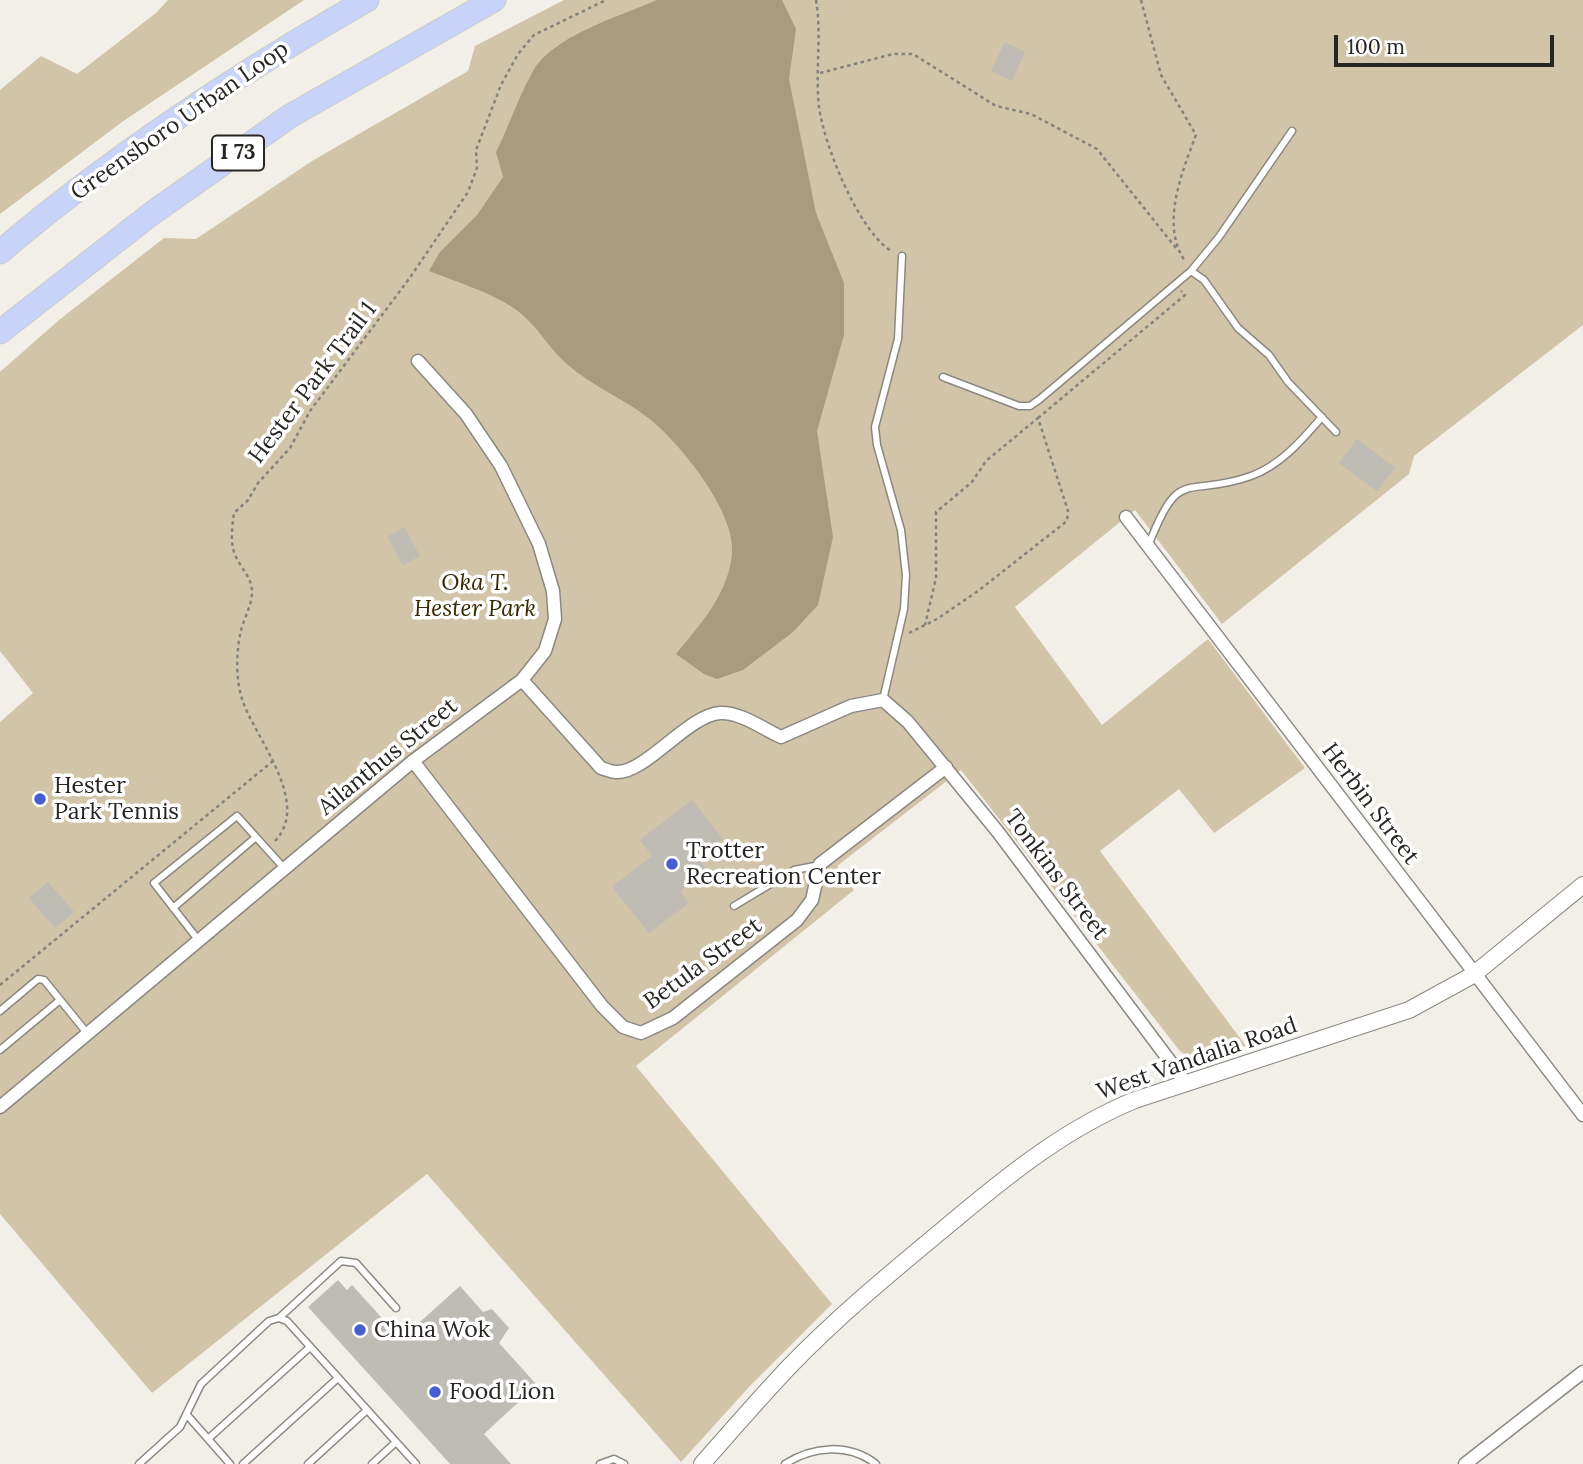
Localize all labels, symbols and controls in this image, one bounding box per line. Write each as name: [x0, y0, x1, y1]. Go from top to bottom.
scale bar: [1338, 21, 1558, 65]
text: 100 m: [1347, 33, 1405, 60]
street label: Greensboro Urban Loop: [66, 35, 294, 207]
road number: I 73: [212, 136, 264, 170]
street label: Hester Park Trail 1: [243, 297, 383, 469]
park label: Oka T. Hester Park: [414, 569, 536, 623]
street label: Ailanthus Street: [313, 692, 463, 822]
street label: Herbin Street: [1315, 738, 1425, 870]
place label: Hester Park Tennis: [54, 772, 179, 826]
marker: Hester Park Tennis: [32, 791, 48, 807]
street label: Tonkins Street: [998, 805, 1114, 945]
place label: Trotter Recreation Center: [686, 837, 881, 891]
marker: Trotter Recreation Center: [664, 856, 680, 872]
street label: Betula Street: [639, 912, 767, 1016]
street label: West Vandalia Road: [1093, 1012, 1301, 1106]
place label: China Wok: [374, 1316, 490, 1344]
marker: China Wok: [352, 1322, 368, 1338]
place label: Food Lion: [449, 1378, 555, 1406]
marker: Food Lion: [427, 1384, 443, 1400]

